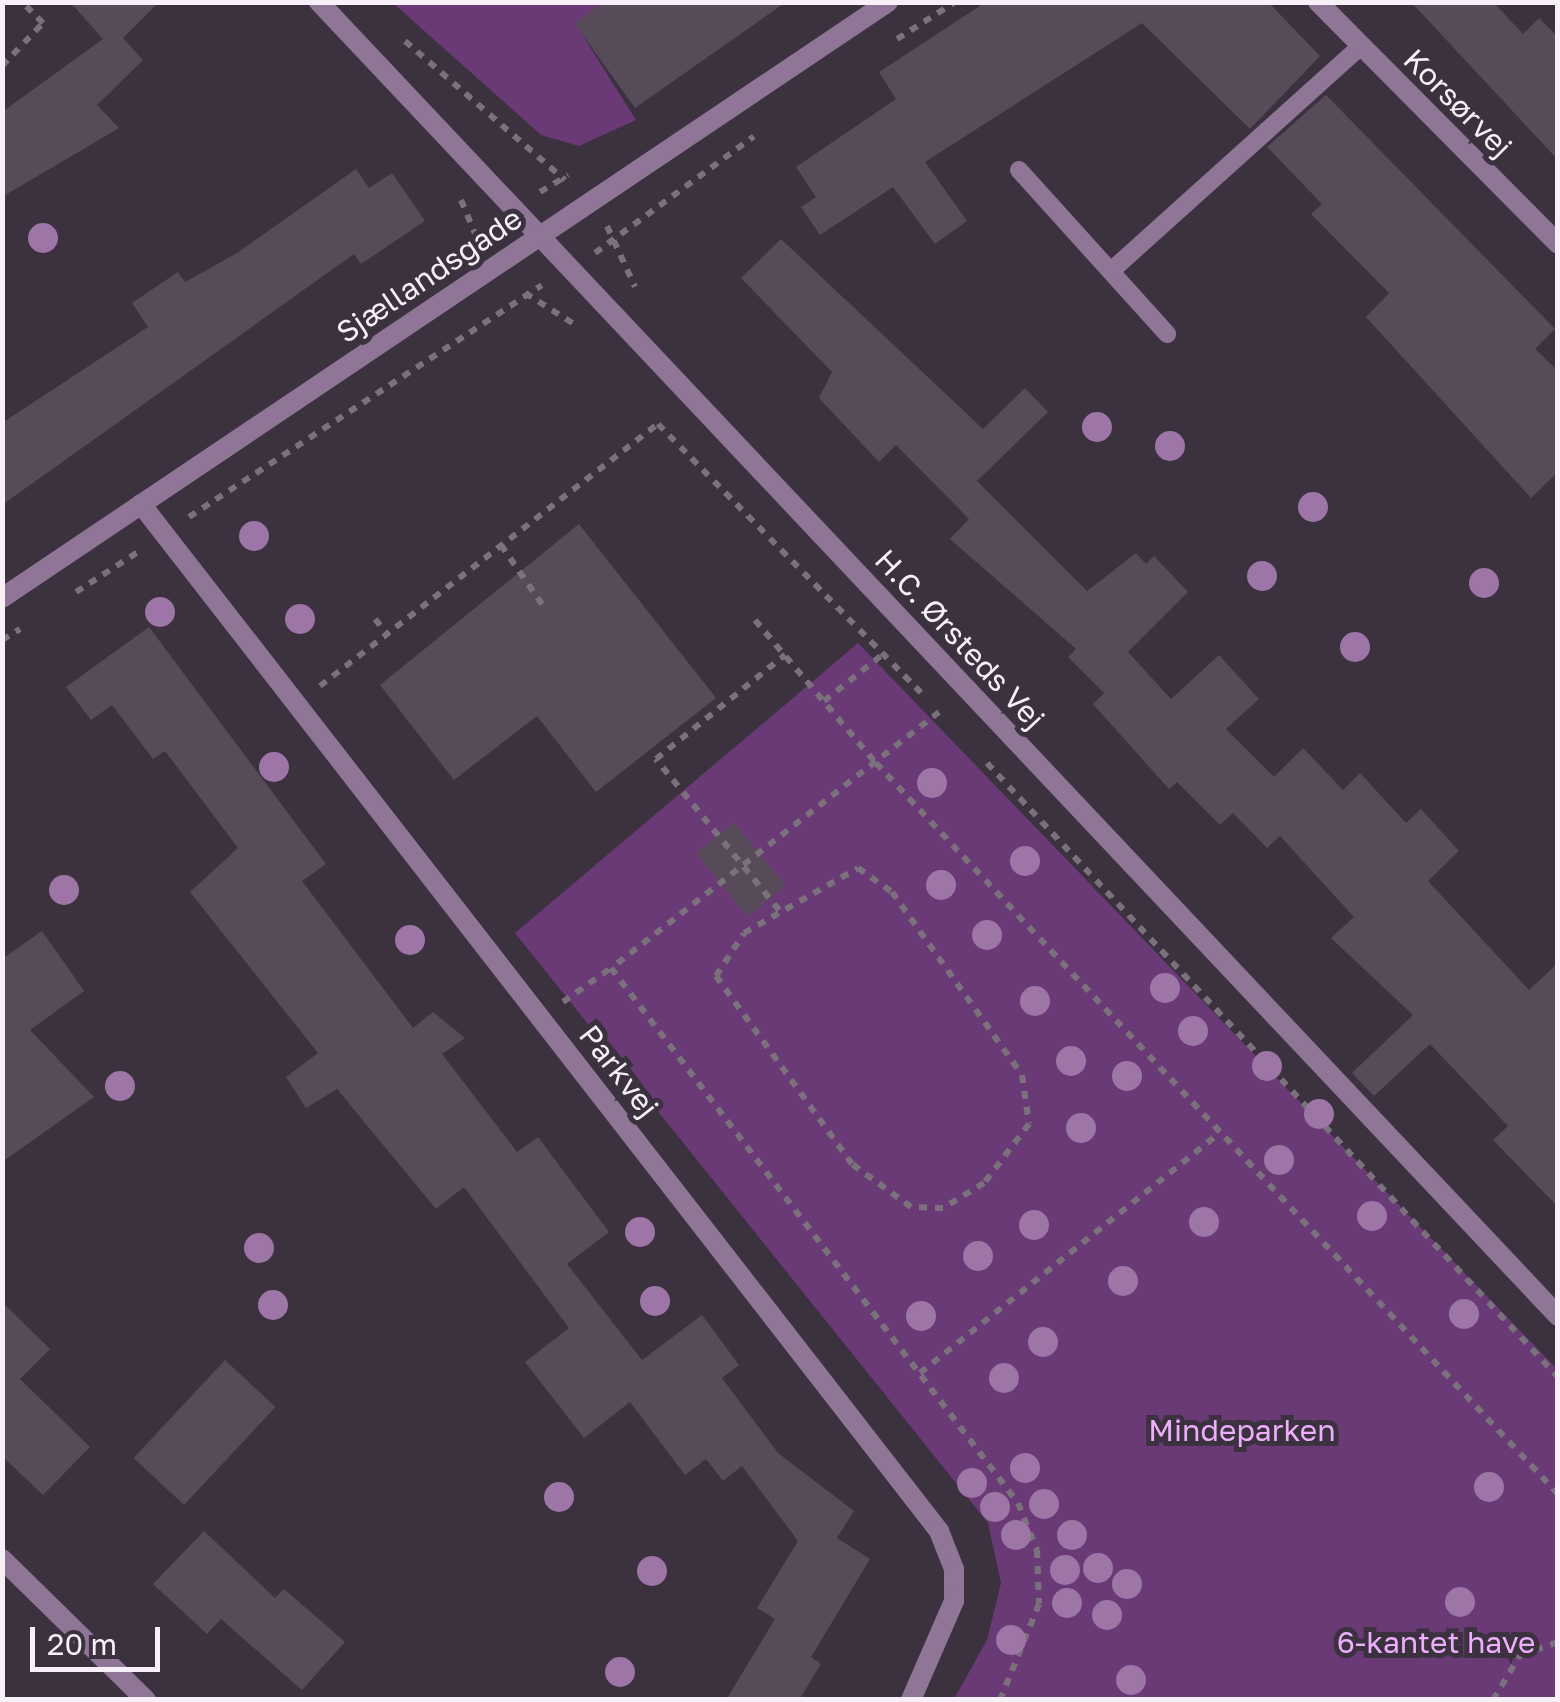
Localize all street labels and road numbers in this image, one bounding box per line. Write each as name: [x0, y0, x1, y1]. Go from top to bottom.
street label: Korsørvej: [1397, 42, 1519, 164]
street label: Sjællandsgade: [330, 200, 528, 350]
street label: H.C. Ørsteds Vej: [868, 542, 1052, 736]
street label: Parkvej: [572, 1018, 666, 1124]

